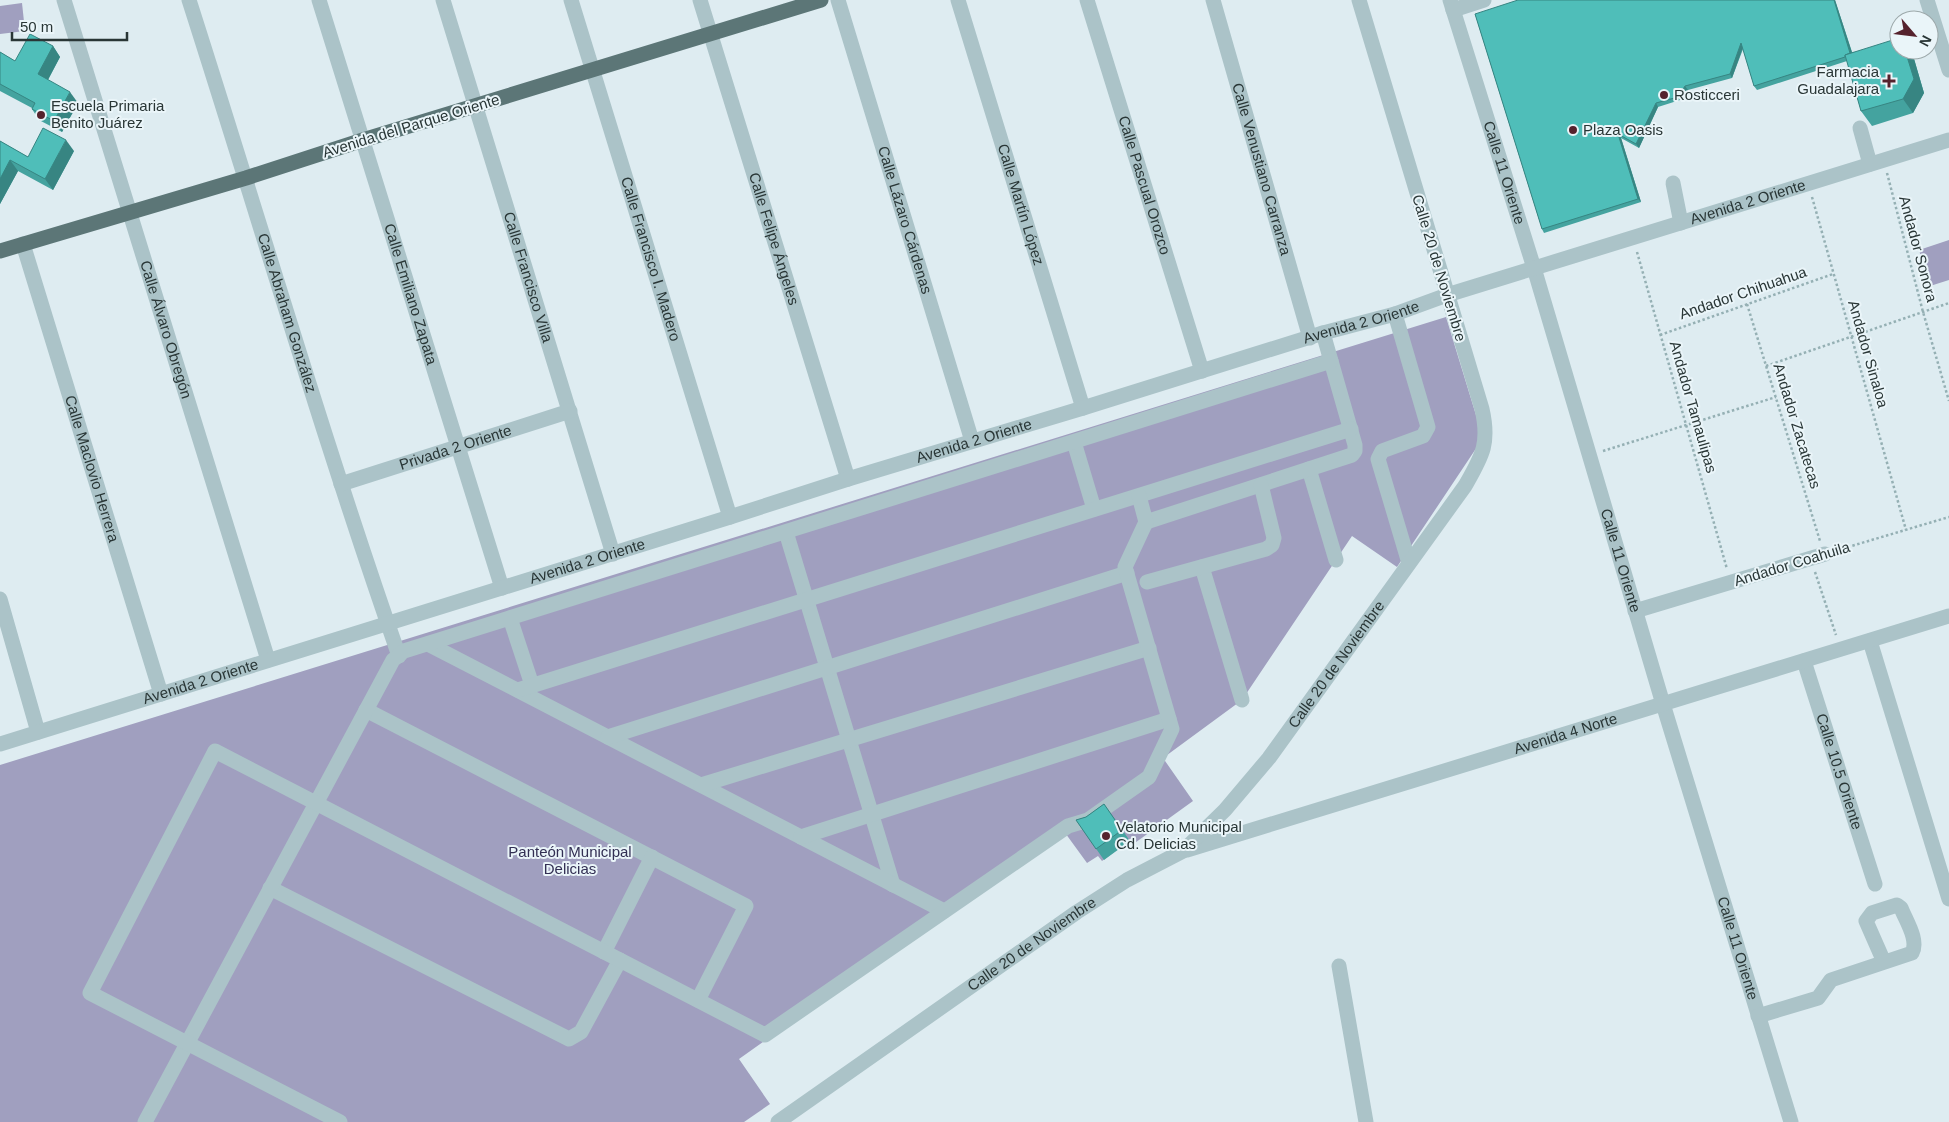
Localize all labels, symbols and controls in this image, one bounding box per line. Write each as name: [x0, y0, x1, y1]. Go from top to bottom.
scale bar: [12, 10, 128, 42]
north arrow: [1889, 10, 1939, 60]
text: 50 m: [20, 18, 53, 35]
text: N: [1916, 33, 1935, 49]
place label: Farmacia Guadalajara: [1797, 63, 1880, 97]
marker: Farmacia Guadalajara: [1883, 75, 1895, 87]
street label: Calle Venustiano Carranza: [1229, 81, 1295, 258]
place label: Rosticceri: [1674, 86, 1740, 103]
marker: Rosticceri: [1658, 89, 1670, 101]
street label: Avenida del Parque Oriente: [320, 90, 501, 161]
place label: Escuela Primaria Benito Juárez: [51, 97, 165, 131]
marker: Escuela Primaria Benito Juárez: [35, 109, 47, 121]
street label: Calle Pascual Orozco: [1115, 114, 1174, 257]
street label: Calle 11 Oriente: [1480, 119, 1529, 226]
place label: Plaza Oasis: [1583, 121, 1663, 138]
marker: Plaza Oasis: [1567, 124, 1579, 136]
street label: Calle Martín López: [995, 142, 1048, 267]
street label: Calle Lázaro Cárdenas: [875, 144, 936, 296]
street label: Calle Felipe Ángeles: [746, 170, 803, 307]
street label: Calle Francisco I. Madero: [618, 175, 684, 343]
street label: Avenida 2 Oriente: [1688, 176, 1807, 227]
street label: Calle 20 de Noviembre: [1409, 192, 1470, 343]
street label: Andador Sonora: [1896, 194, 1941, 304]
street label: Calle Francisco Villa: [501, 210, 557, 345]
street label: Calle Emiliano Zapata: [381, 221, 441, 367]
street label: Calle Abraham González: [255, 231, 320, 395]
street label: Calle Álvaro Obregón: [137, 258, 196, 401]
street label: Andador Chihuahua: [1677, 263, 1809, 322]
street label: Avenida 2 Oriente: [1301, 297, 1421, 347]
street label: Andador Sinaloa: [1845, 298, 1892, 410]
street label: Andador Tamaulipas: [1666, 339, 1720, 475]
street label: Andador Zacatecas: [1770, 361, 1825, 491]
street label: Calle Maclovio Herrera: [62, 393, 123, 545]
street label: Avenida 2 Oriente: [914, 415, 1034, 466]
street label: Privada 2 Oriente: [397, 421, 513, 473]
street label: Calle 11 Oriente: [1598, 507, 1644, 614]
street label: Avenida 2 Oriente: [527, 535, 647, 587]
street label: Andador Coahuila: [1732, 538, 1852, 589]
street label: Calle 20 de Noviembre: [1285, 597, 1388, 731]
street label: Avenida 2 Oriente: [141, 655, 260, 707]
street label: Avenida 4 Norte: [1512, 709, 1619, 757]
street label: Calle 10.5 Oriente: [1813, 711, 1866, 832]
place label: Velatorio Municipal Cd. Delicias: [1116, 818, 1242, 852]
marker: Velatorio Municipal Cd. Delicias: [1100, 830, 1112, 842]
park label: Panteón Municipal Delicias: [508, 843, 632, 877]
street label: Calle 20 de Noviembre: [964, 893, 1099, 994]
street label: Calle 11 Oriente: [1714, 894, 1762, 1002]

